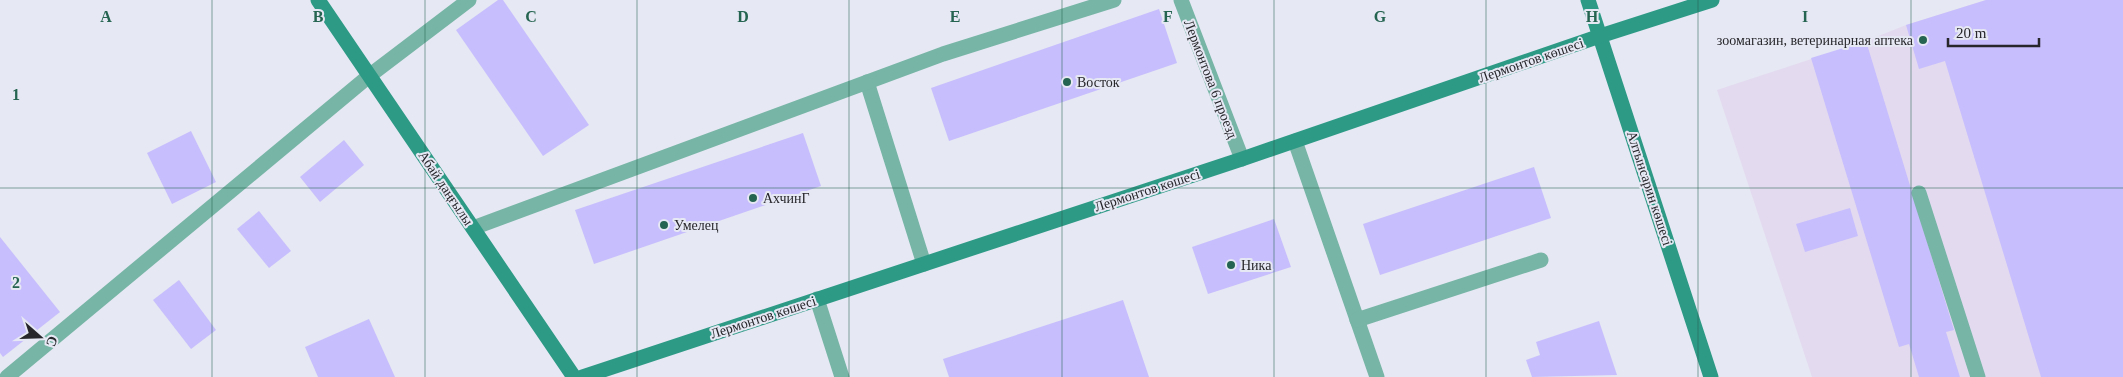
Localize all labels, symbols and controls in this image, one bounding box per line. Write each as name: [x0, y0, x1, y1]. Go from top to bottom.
text: A: [100, 8, 112, 25]
text: B: [313, 8, 324, 25]
text: C: [525, 8, 537, 25]
text: D: [737, 8, 749, 25]
text: E: [950, 8, 960, 25]
text: F: [1163, 8, 1173, 25]
text: G: [1374, 8, 1387, 25]
text: H: [1586, 8, 1599, 25]
text: I: [1802, 8, 1808, 25]
scale bar: [1948, 15, 2039, 47]
street label: Лермонтова 6 проезд: [1181, 18, 1240, 141]
text: 20 m: [1956, 25, 1987, 41]
place label: зоомагазин, ветеринарная аптека: [1717, 33, 1914, 48]
marker: зоомагазин, ветеринарная аптека: [1917, 34, 1929, 46]
street label: Лермонтов көшесі: [1477, 35, 1586, 85]
place label: Восток: [1077, 75, 1120, 90]
marker: Восток: [1061, 76, 1073, 88]
text: 1: [12, 86, 20, 103]
street label: Алтынсарин көшесі: [1624, 129, 1675, 247]
street label: Абай даңғылы: [415, 148, 476, 229]
street label: Лермонтов көшесі: [1093, 166, 1202, 215]
place label: АхчинГ: [763, 191, 810, 206]
marker: АхчинГ: [747, 192, 759, 204]
place label: Умелец: [674, 218, 719, 233]
marker: Умелец: [658, 219, 670, 231]
place label: Ника: [1241, 258, 1272, 273]
marker: Ника: [1225, 259, 1237, 271]
text: 2: [12, 274, 20, 291]
street label: Лермонтов көшесі: [709, 293, 818, 342]
north arrow: [15, 312, 65, 362]
text: С: [43, 334, 61, 349]

